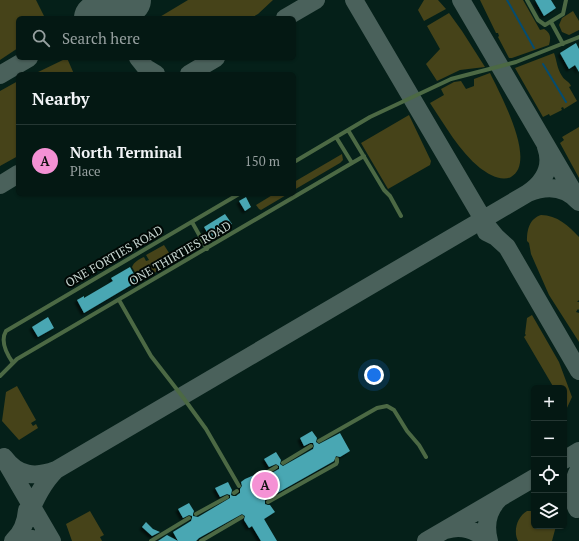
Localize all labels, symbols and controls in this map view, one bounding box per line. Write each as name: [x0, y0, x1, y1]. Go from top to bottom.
search box: [16, 16, 296, 60]
icon: search: [30, 27, 52, 49]
text: Search here: [62, 28, 140, 48]
text: Nearby: [32, 87, 90, 110]
text: North Terminal: [70, 142, 182, 162]
text: A: [40, 152, 50, 170]
text: 150 m: [245, 152, 280, 170]
text: Place: [70, 162, 101, 180]
street label: ONE THIRTIES ROAD: [126, 218, 234, 288]
street label: ONE FORTIES ROAD: [63, 222, 165, 290]
your location: [364, 365, 384, 385]
map controls: [531, 385, 567, 529]
button: +: [531, 385, 567, 421]
button: −: [531, 421, 567, 457]
button: locate: [531, 457, 567, 493]
pin: A: [252, 470, 278, 500]
button: layers: [531, 493, 567, 529]

